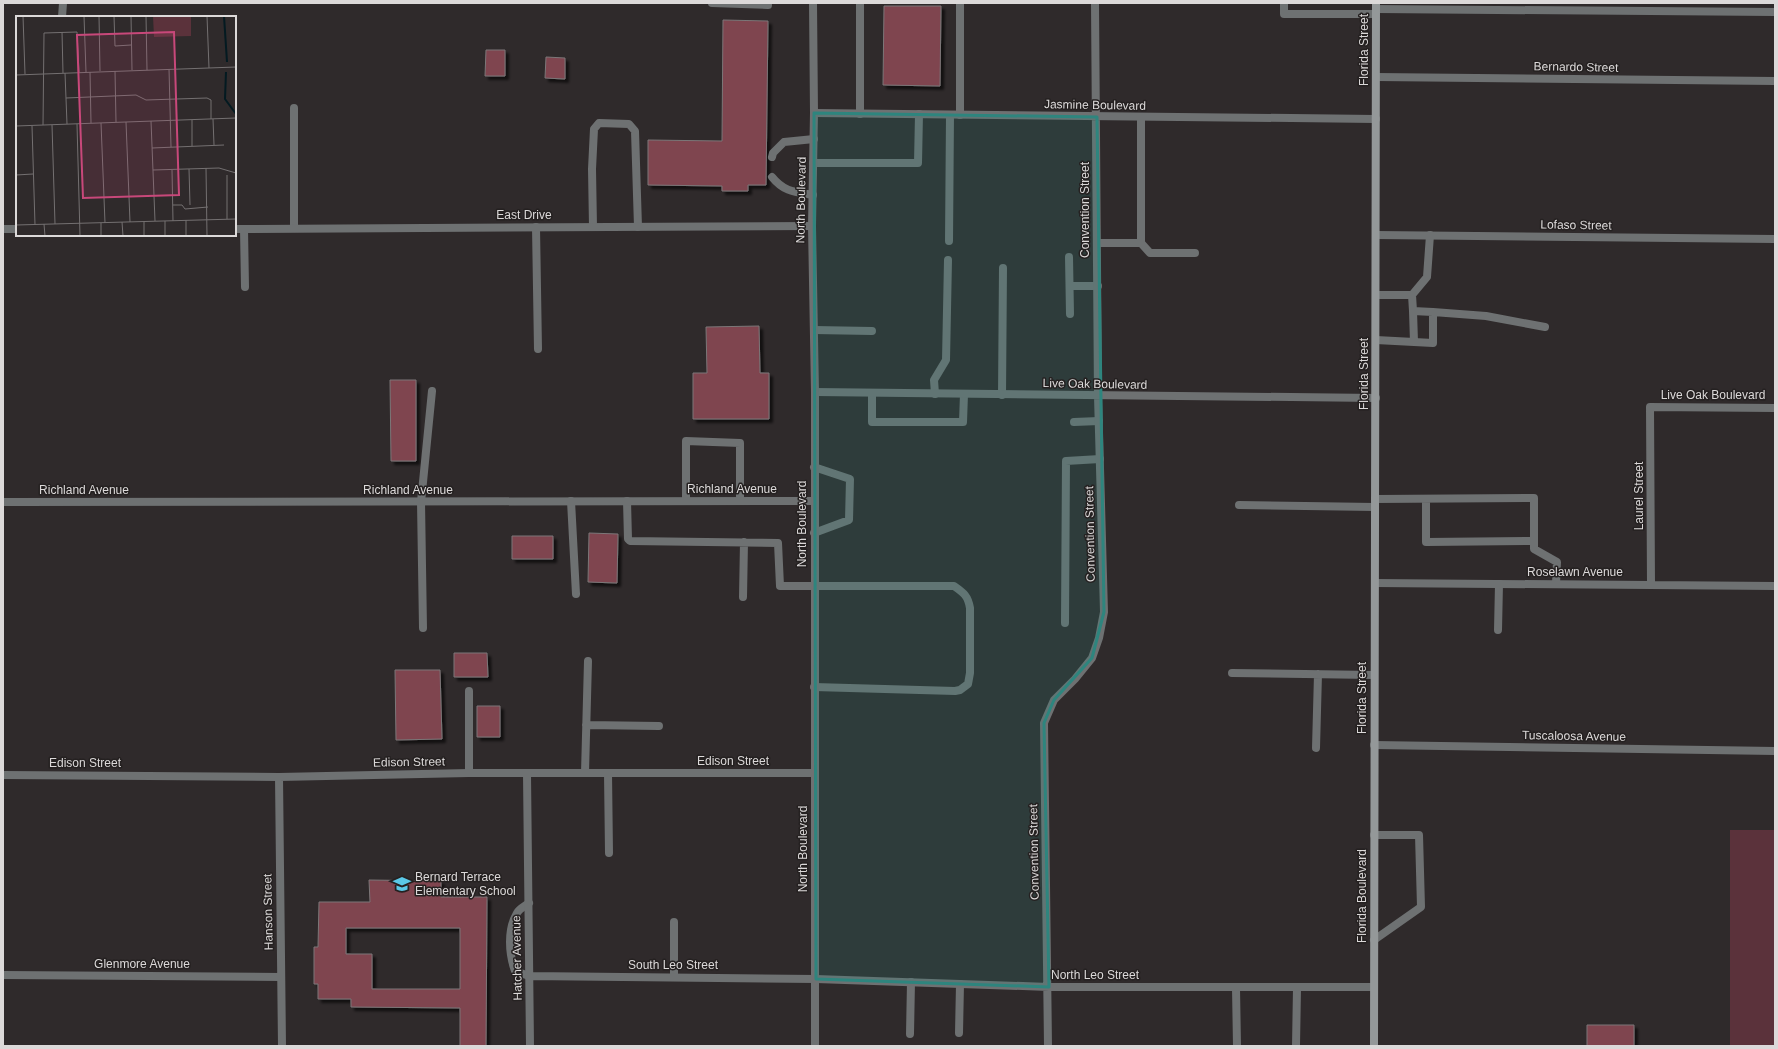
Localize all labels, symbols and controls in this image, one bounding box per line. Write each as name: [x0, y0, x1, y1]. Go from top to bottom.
street label: Florida Street: [1357, 13, 1371, 86]
inset map: [16, 16, 236, 236]
street label: Bernardo Street: [1534, 59, 1619, 75]
street label: Jasmine Boulevard: [1044, 97, 1146, 113]
street label: North Boulevard: [793, 157, 809, 243]
street label: Convention Street: [1078, 161, 1092, 258]
street label: East Drive: [496, 208, 552, 222]
street label: Lofaso Street: [1540, 217, 1612, 233]
street label: Florida Street: [1357, 337, 1371, 410]
street label: Live Oak Boulevard: [1043, 376, 1147, 392]
street label: Live Oak Boulevard: [1661, 388, 1765, 402]
street label: Laurel Street: [1632, 461, 1646, 530]
street label: North Boulevard: [795, 481, 809, 567]
street label: Richland Avenue: [687, 482, 777, 496]
street label: Richland Avenue: [39, 483, 129, 497]
street label: Richland Avenue: [363, 483, 453, 497]
street label: Convention Street: [1082, 485, 1098, 582]
street label: Roselawn Avenue: [1527, 565, 1623, 579]
street label: Florida Street: [1355, 661, 1369, 734]
street label: Tuscaloosa Avenue: [1522, 728, 1626, 744]
street label: Edison Street: [373, 754, 446, 770]
street label: Edison Street: [697, 754, 770, 768]
street label: Edison Street: [49, 756, 122, 770]
street label: Convention Street: [1026, 803, 1042, 900]
street label: North Boulevard: [796, 806, 810, 892]
street label: Florida Boulevard: [1355, 849, 1369, 943]
place label: Bernard Terrace Elementary School: [415, 870, 516, 898]
street label: Hanson Street: [260, 873, 276, 950]
school or university icon: Bernard Terrace Elementary School: [392, 874, 412, 894]
street label: Hatcher Avenue: [509, 915, 525, 1001]
street label: Glenmore Avenue: [94, 957, 190, 971]
street label: South Leo Street: [628, 958, 719, 972]
street label: North Leo Street: [1051, 968, 1140, 982]

